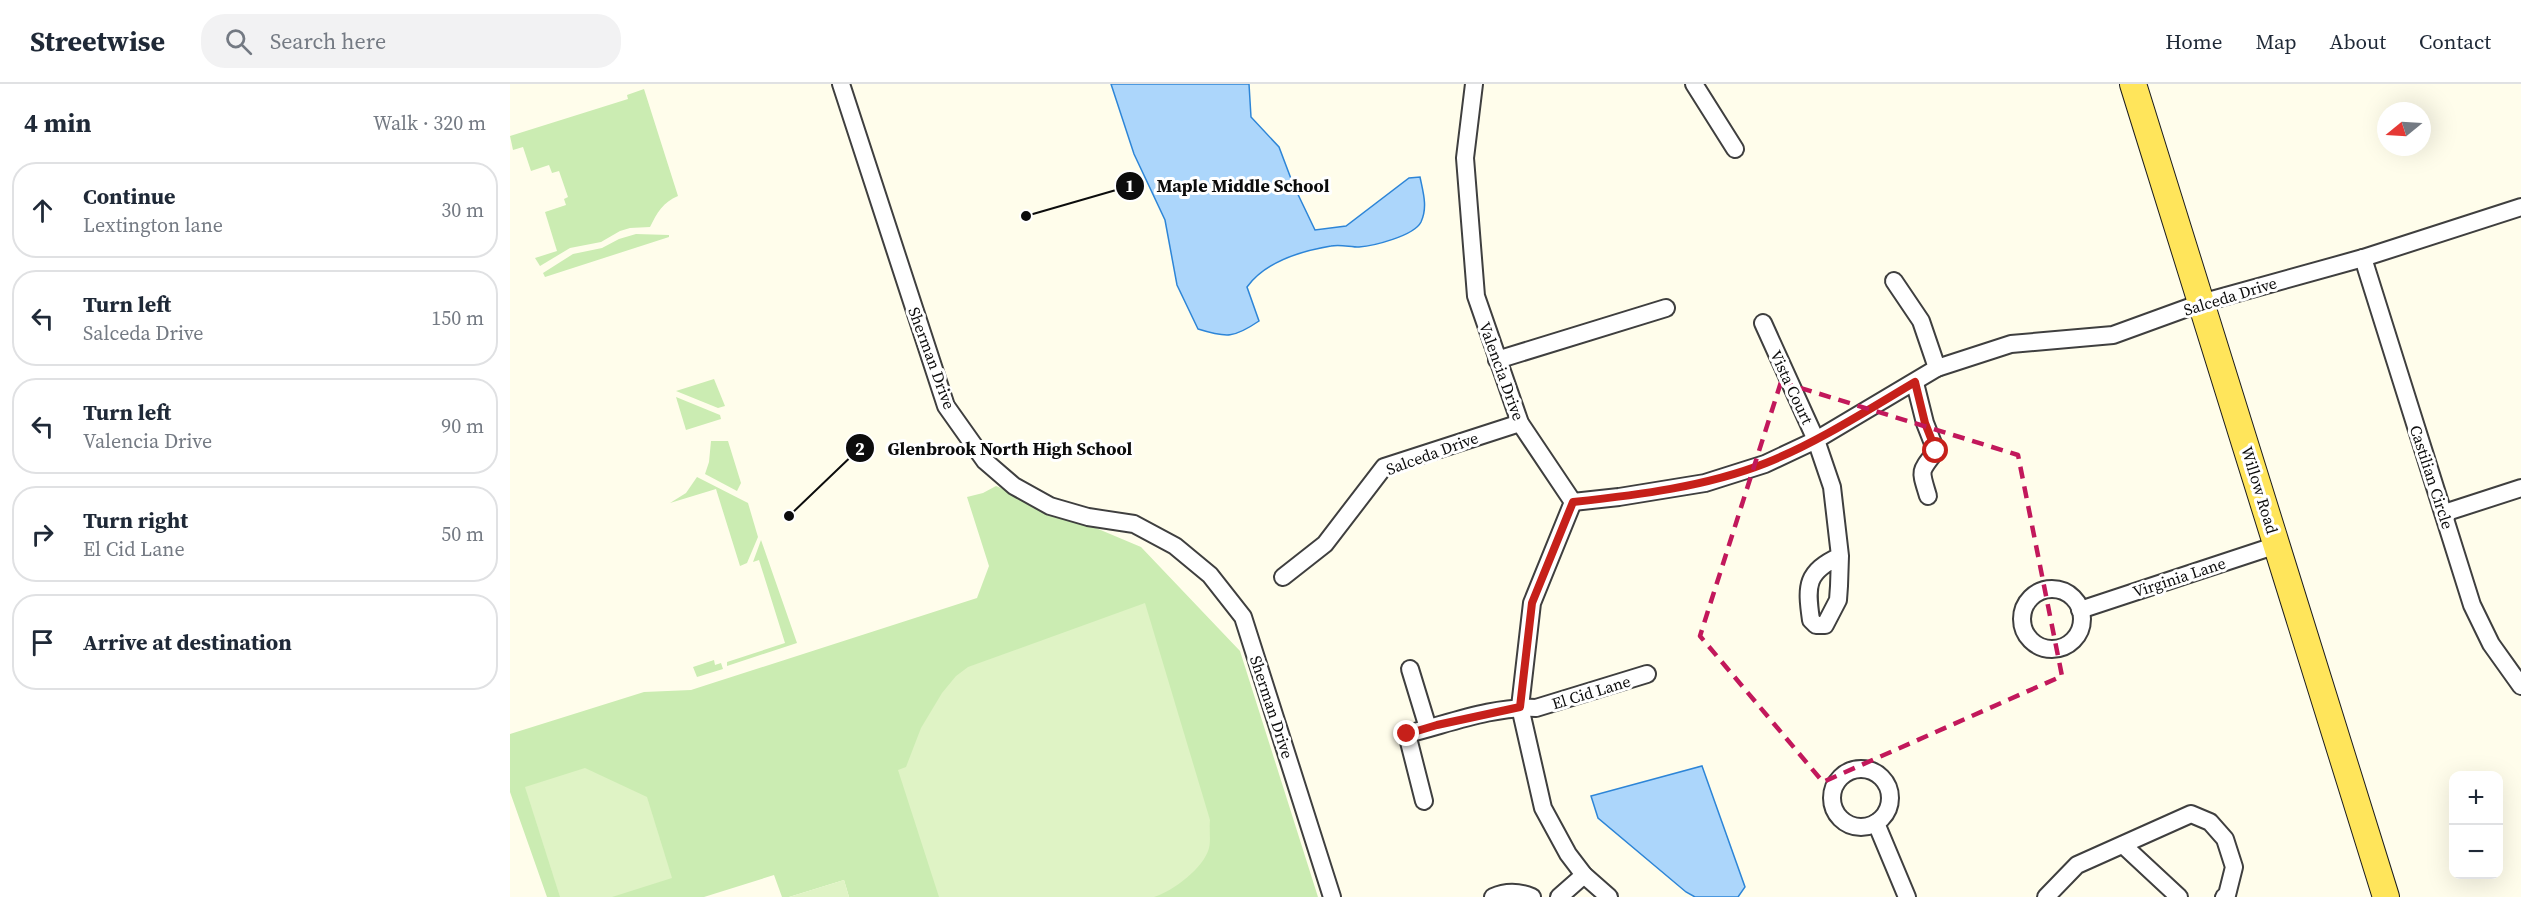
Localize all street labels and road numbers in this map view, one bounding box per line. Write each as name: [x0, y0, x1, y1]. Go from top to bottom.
street label: Salceda Drive: [2181, 271, 2279, 321]
street label: Sherman Drive: [903, 304, 961, 412]
street label: Valencia Drive: [1474, 319, 1530, 423]
street label: Vista Court: [1765, 346, 1819, 428]
street label: Castilian Circle: [2405, 422, 2459, 532]
street label: Salceda Drive: [1383, 426, 1481, 480]
street label: Willow Road: [2236, 444, 2284, 536]
street label: Virginia Lane: [2130, 552, 2228, 602]
street label: Sherman Drive: [1245, 653, 1299, 761]
street label: El Cid Lane: [1549, 670, 1633, 714]

